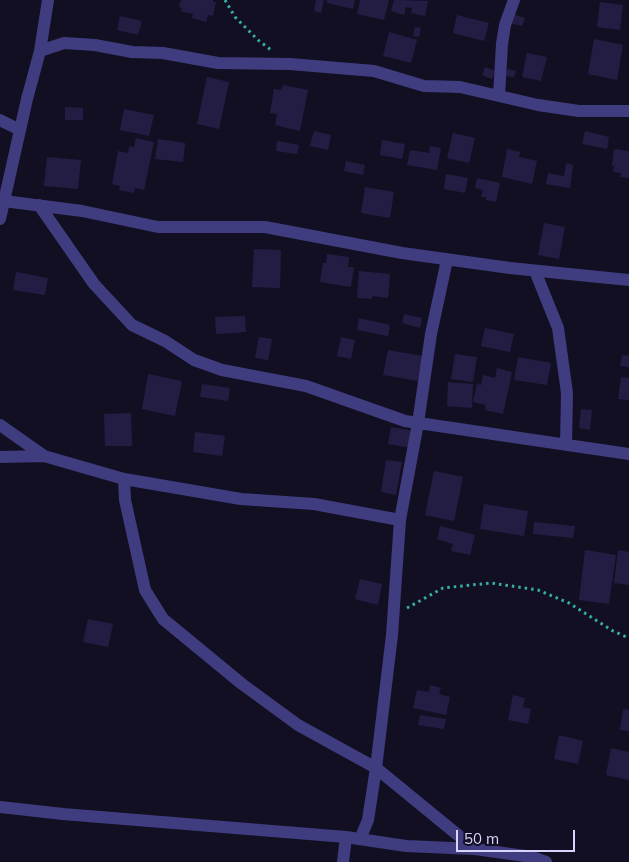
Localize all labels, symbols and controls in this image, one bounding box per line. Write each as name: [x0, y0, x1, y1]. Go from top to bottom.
scale bar: [459, 820, 578, 852]
text: 50 m: [464, 829, 499, 848]

